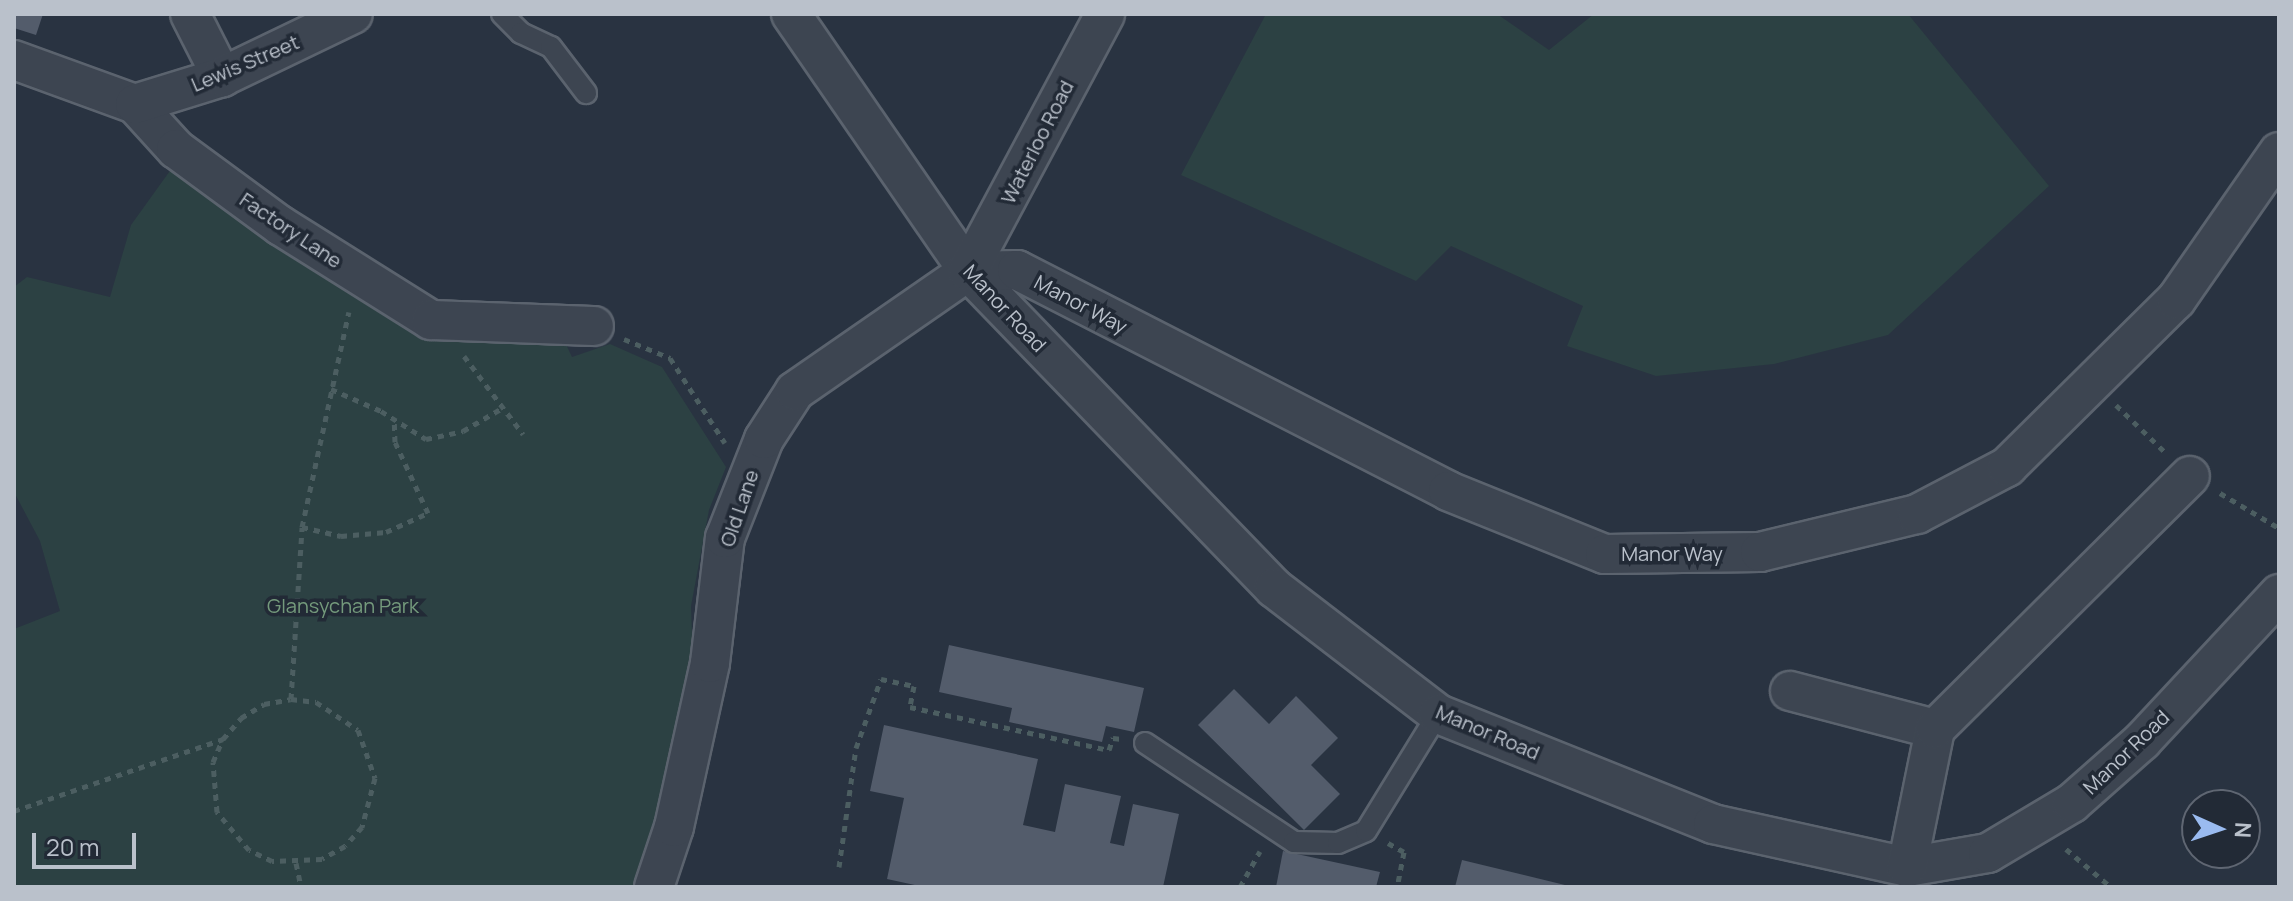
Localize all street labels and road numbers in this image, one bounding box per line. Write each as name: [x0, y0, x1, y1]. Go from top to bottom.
street label: Lewis Street: [187, 30, 303, 96]
street label: Waterloo Road: [996, 76, 1078, 208]
street label: Factory Lane: [235, 187, 347, 273]
street label: Manor Road: [959, 260, 1051, 356]
street label: Manor Way: [1030, 270, 1132, 338]
street label: Old Lane: [715, 466, 763, 550]
street label: Manor Way: [1621, 541, 1723, 565]
street label: Manor Road: [1433, 699, 1543, 765]
street label: Manor Road: [2078, 705, 2174, 799]

